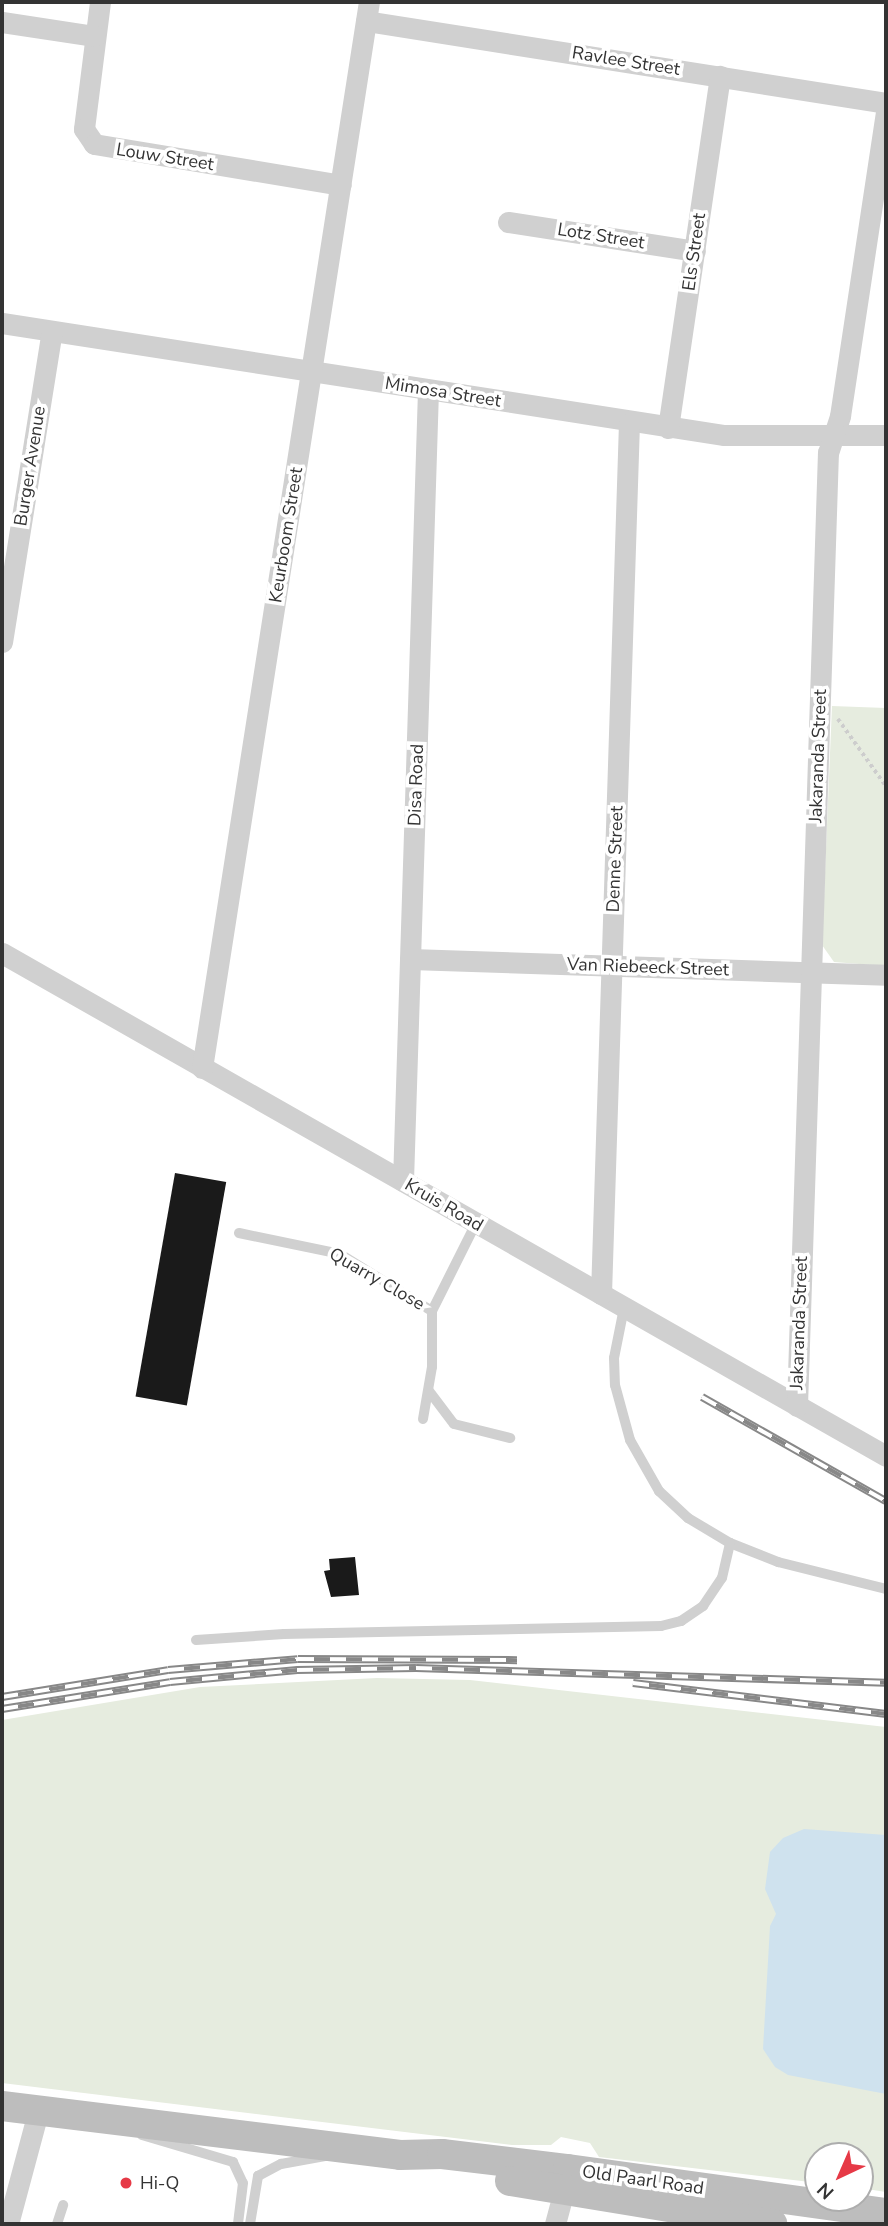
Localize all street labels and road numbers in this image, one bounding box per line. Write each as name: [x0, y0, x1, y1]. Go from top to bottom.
street label: Ravlee Street: [571, 42, 681, 80]
street label: Louw Street: [115, 139, 215, 175]
street label: Els Street: [678, 212, 710, 292]
street label: Lotz Street: [556, 218, 646, 254]
street label: Mimosa Street: [384, 372, 502, 412]
street label: Burger Avenue: [10, 405, 50, 527]
street label: Keurboom Street: [265, 466, 307, 604]
street label: Jakaranda Street: [805, 689, 831, 823]
street label: Disa Road: [404, 744, 428, 826]
street label: Denne Street: [602, 805, 628, 913]
street label: Van Riebeeck Street: [567, 953, 729, 981]
street label: Kruis Road: [401, 1174, 487, 1236]
street label: Quarry Close: [326, 1243, 428, 1315]
street label: Jakaranda Street: [786, 1256, 812, 1390]
street label: Old Paarl Road: [581, 2161, 705, 2199]

